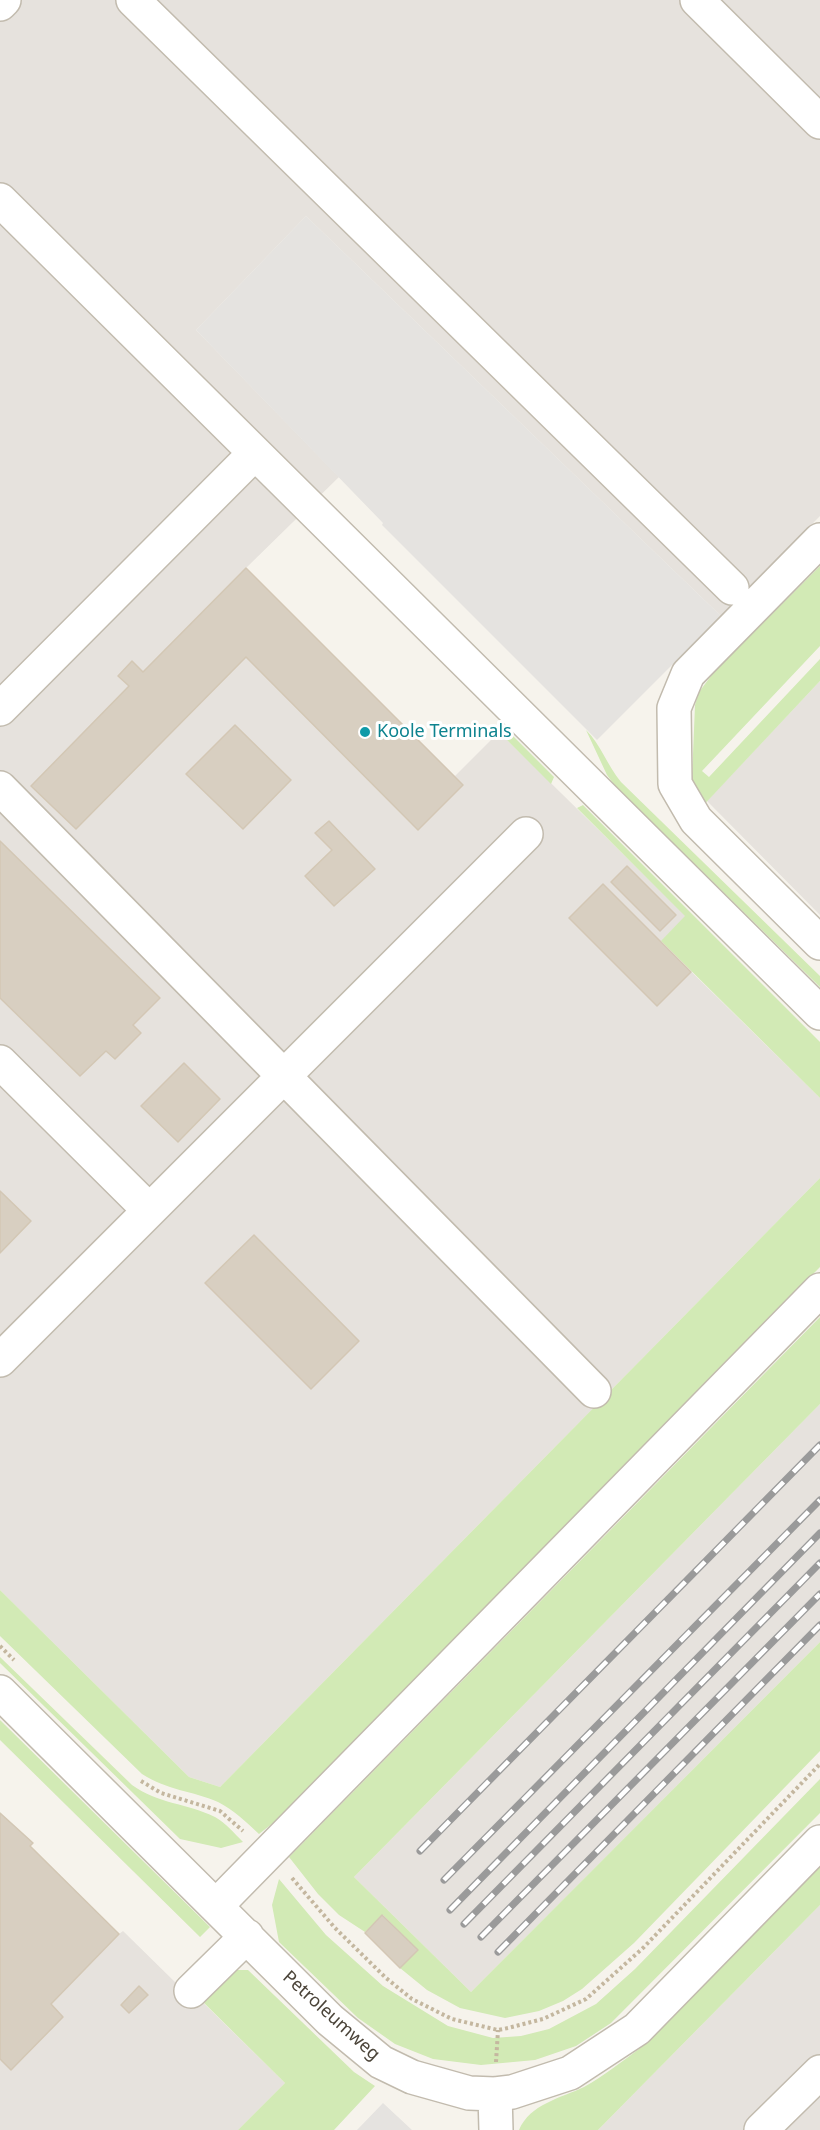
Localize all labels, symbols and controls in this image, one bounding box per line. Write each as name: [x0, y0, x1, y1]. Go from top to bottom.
place label: Koole Terminals: [377, 721, 512, 743]
marker: Koole Terminals: [358, 725, 372, 739]
street label: Petroleumweg: [278, 1967, 384, 2065]

